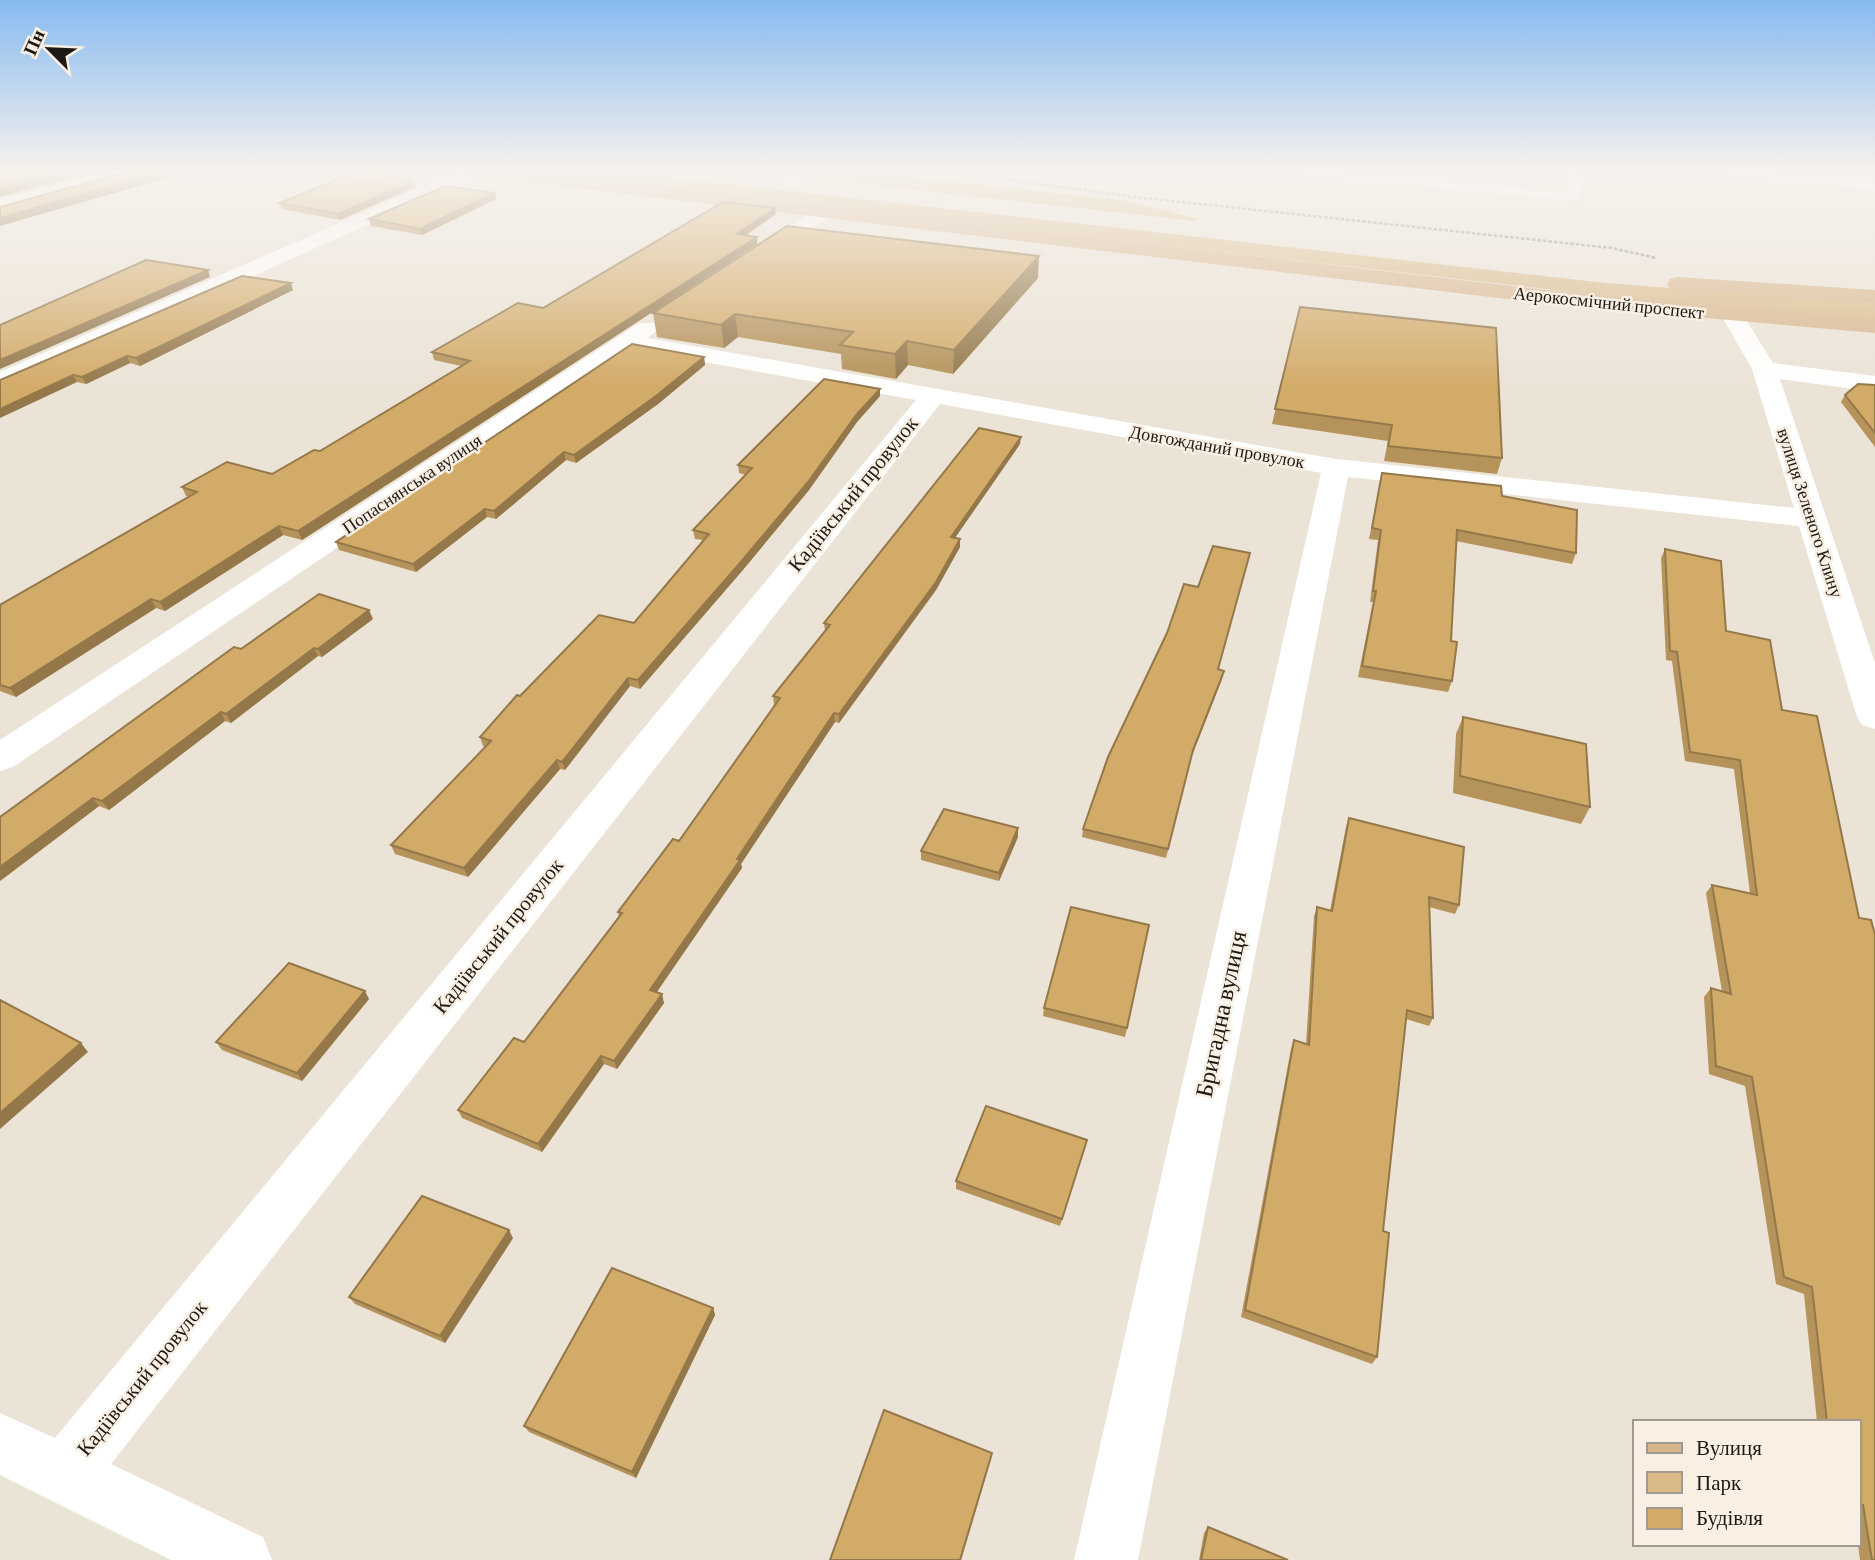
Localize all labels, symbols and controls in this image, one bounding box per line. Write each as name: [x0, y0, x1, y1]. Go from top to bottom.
north arrow: [14, 14, 84, 84]
text: Пн: [19, 26, 49, 58]
street label: Аерокосмічний проспект: [1513, 283, 1705, 323]
street label: Кадіївський провулок: [783, 411, 924, 577]
street label: Довгожданий провулок: [1128, 422, 1306, 472]
street label: вулиця Зеленого Клину: [1773, 426, 1847, 600]
street label: Попаснянська вулиця: [339, 430, 485, 538]
street label: Кадіївський провулок: [428, 853, 569, 1019]
street label: Бригадна вулиця: [1190, 928, 1251, 1100]
street label: Кадіївський провулок: [72, 1295, 213, 1461]
legend: [1633, 1420, 1861, 1546]
text: Вулиця: [1696, 1436, 1762, 1460]
text: Парк: [1696, 1471, 1742, 1495]
text: Будівля: [1696, 1506, 1763, 1530]

